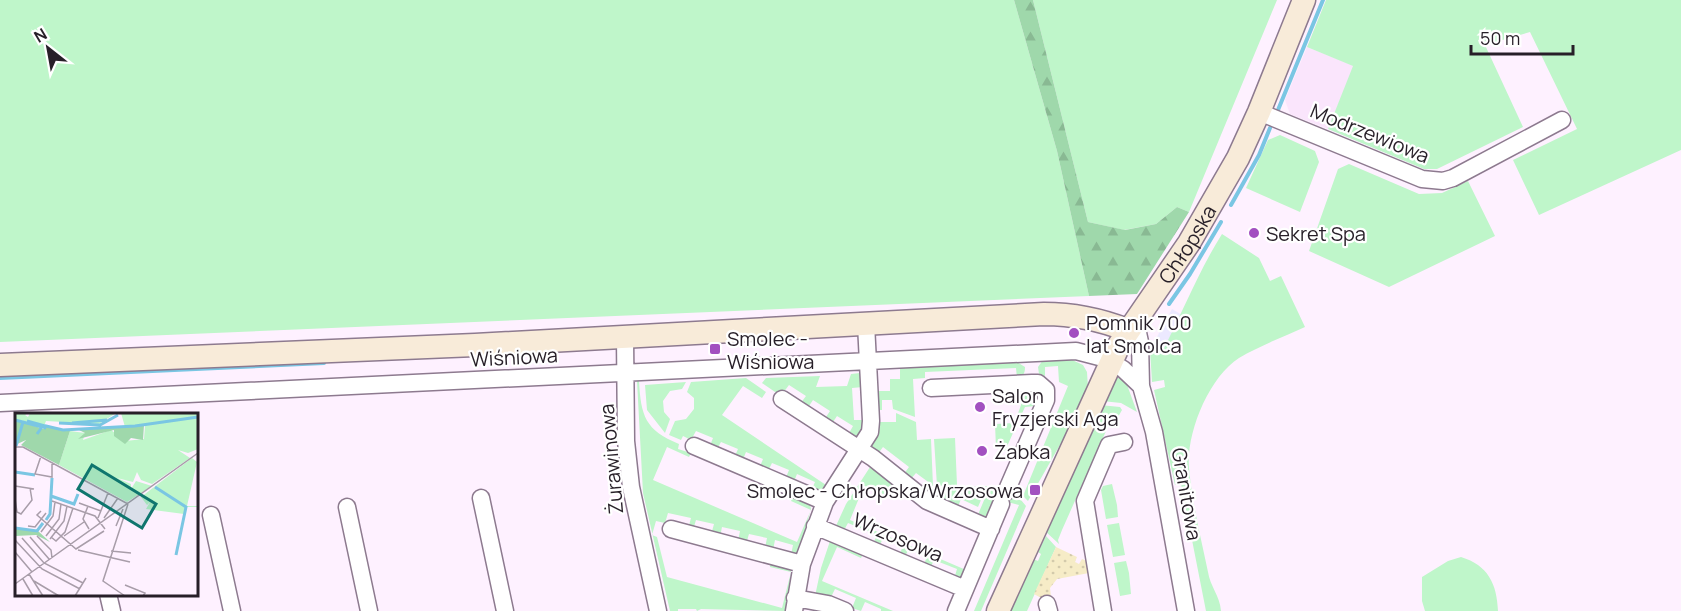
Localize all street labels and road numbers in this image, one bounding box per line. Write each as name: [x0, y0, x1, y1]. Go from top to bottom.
street label: Modrzewiowa: [1306, 97, 1434, 169]
street label: Chłopska: [1152, 200, 1222, 289]
street label: Wiśniowa: [470, 341, 558, 373]
street label: Żurawinowa: [593, 403, 629, 515]
street label: Granitowa: [1166, 446, 1208, 542]
street label: Wrzosowa: [849, 506, 947, 568]

